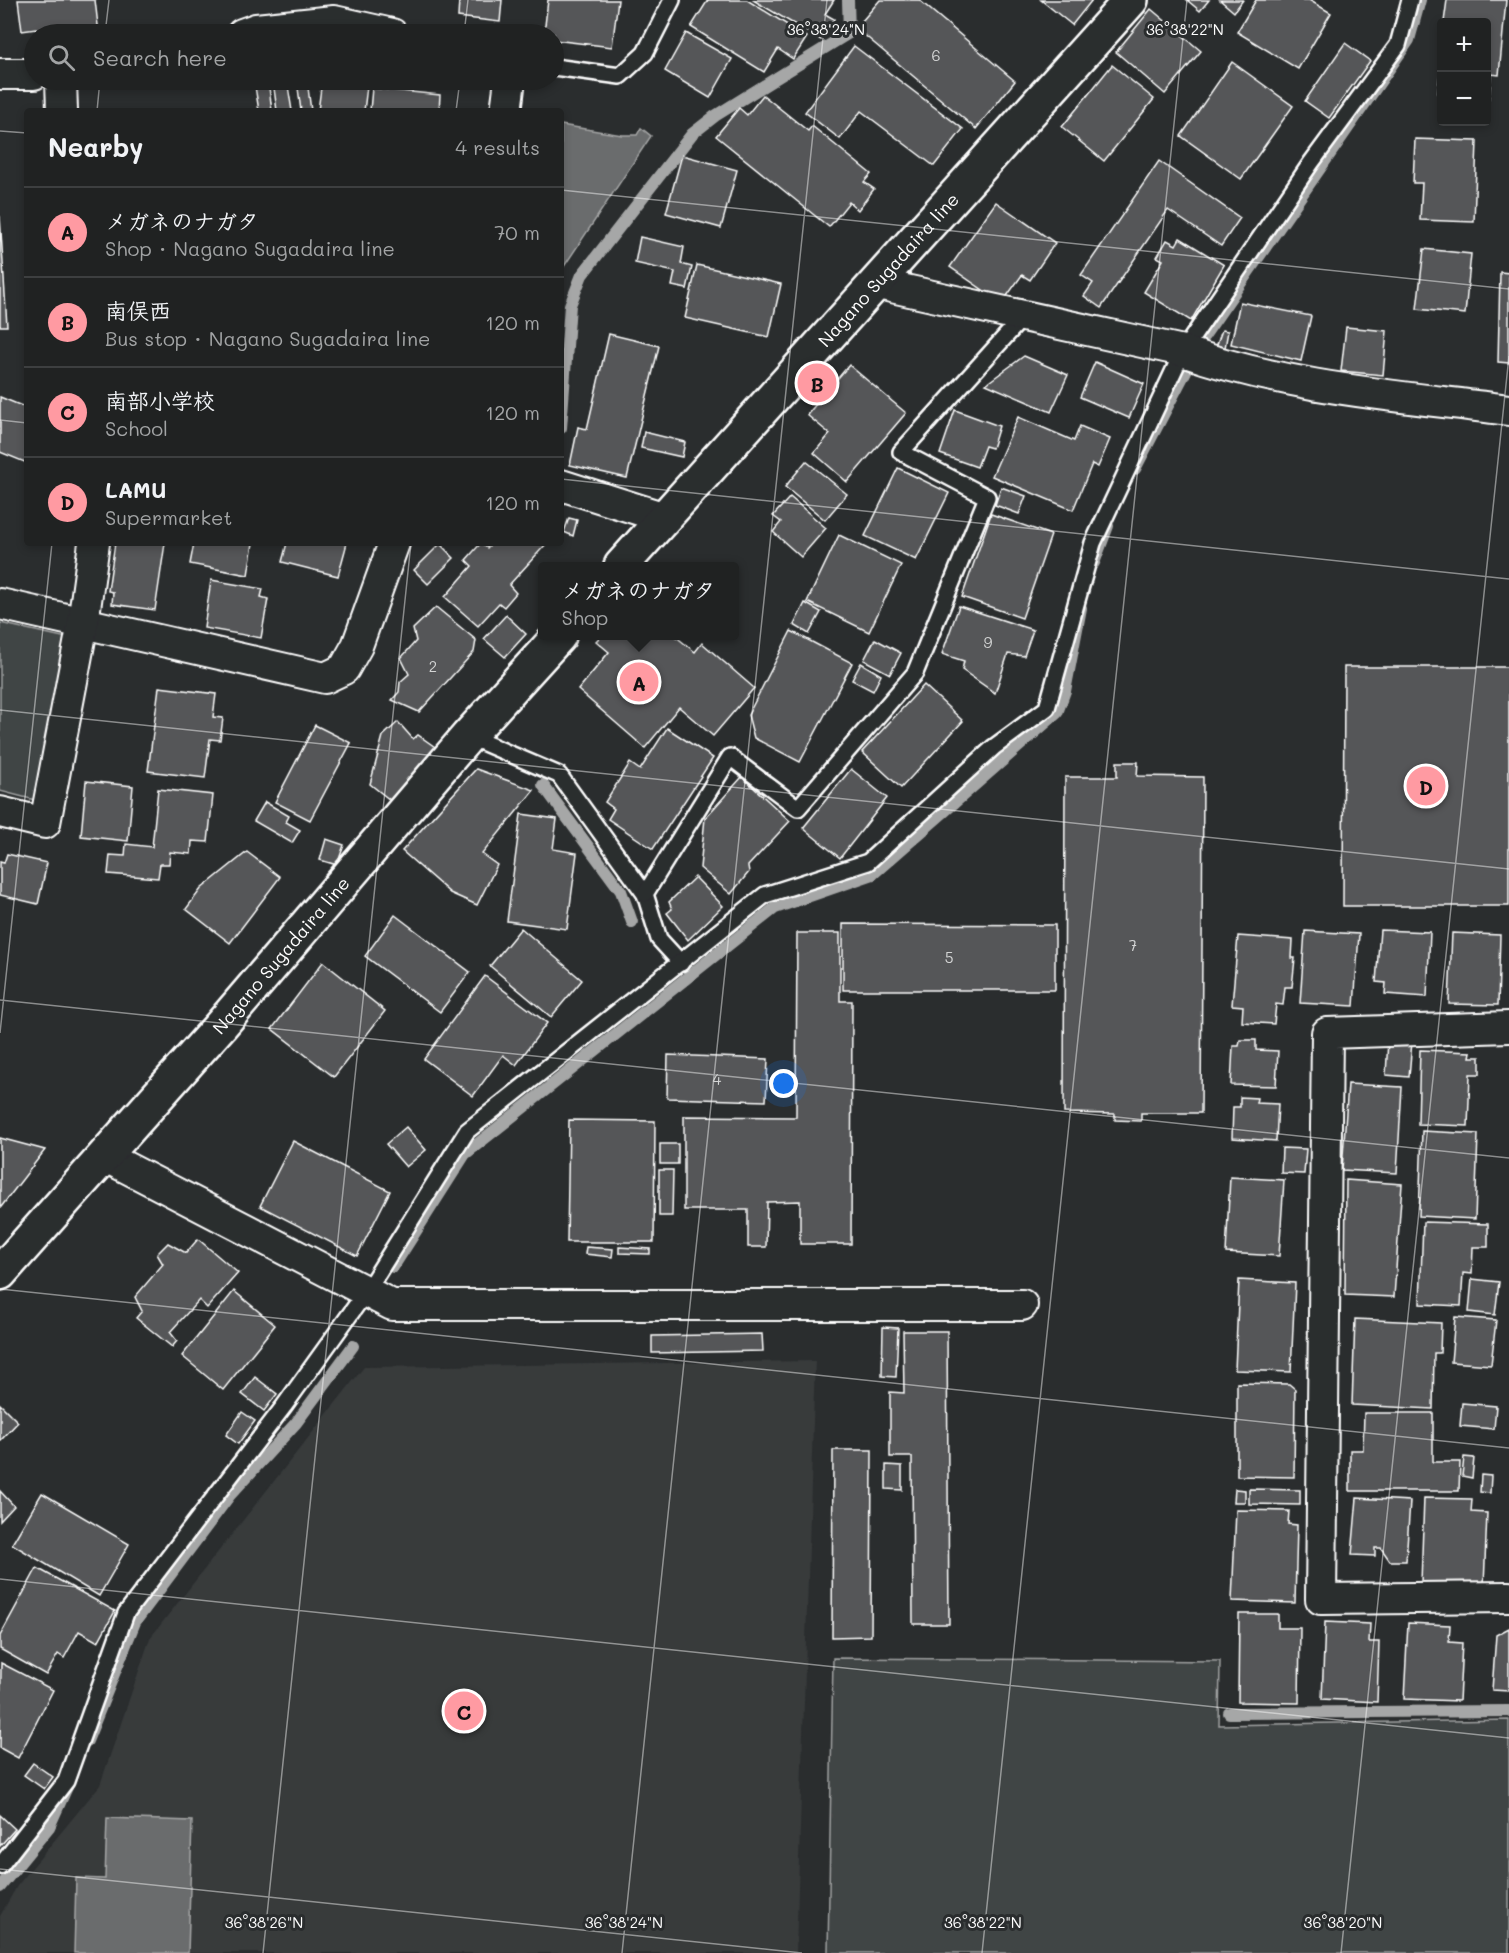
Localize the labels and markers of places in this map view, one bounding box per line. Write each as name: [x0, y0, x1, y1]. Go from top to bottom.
pin: B: [798, 360, 836, 406]
pin: A: [620, 660, 658, 704]
pin: D: [1406, 764, 1446, 808]
pin: C: [444, 1688, 484, 1734]

